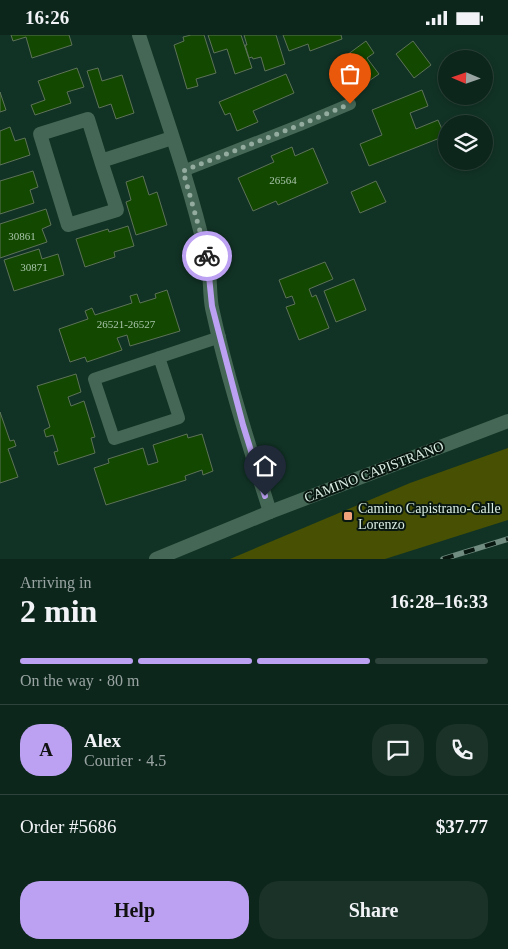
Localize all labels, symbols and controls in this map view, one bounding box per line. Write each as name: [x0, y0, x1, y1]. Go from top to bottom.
text: 16:26: [25, 7, 69, 28]
north arrow: [438, 50, 492, 105]
map controls: [438, 50, 493, 170]
pin: [329, 53, 371, 104]
icon: bag: [336, 60, 364, 88]
button: layers: [438, 115, 493, 170]
house number: 26564: [269, 174, 297, 186]
house number: 30861: [8, 230, 36, 242]
courier: [182, 231, 232, 281]
icon: bike: [193, 242, 221, 270]
house number: 30871: [20, 261, 48, 273]
house number: 26521-26527: [97, 318, 156, 330]
street label: CAMINO CAPISTRANO: [302, 438, 446, 506]
pin: [244, 445, 286, 496]
icon: home: [251, 452, 279, 480]
place label: Camino Capistrano-Calle Lorenzo: [358, 501, 501, 532]
marker: Camino Capistrano-Calle Lorenzo: [342, 510, 354, 522]
text: Arriving in: [20, 574, 92, 591]
text: 16:28–16:33: [390, 591, 488, 612]
text: 2 min: [20, 593, 97, 629]
text: On the way · 80 m: [20, 672, 140, 689]
button: chat: [372, 724, 424, 776]
button: phone: [436, 724, 488, 776]
text: Alex: [84, 730, 121, 751]
text: A: [39, 739, 53, 760]
text: Courier · 4.5: [84, 752, 166, 769]
text: Order #5686: [20, 816, 117, 837]
text: $37.77: [436, 816, 488, 837]
button: Help: [20, 881, 249, 939]
button: Share: [259, 881, 488, 939]

